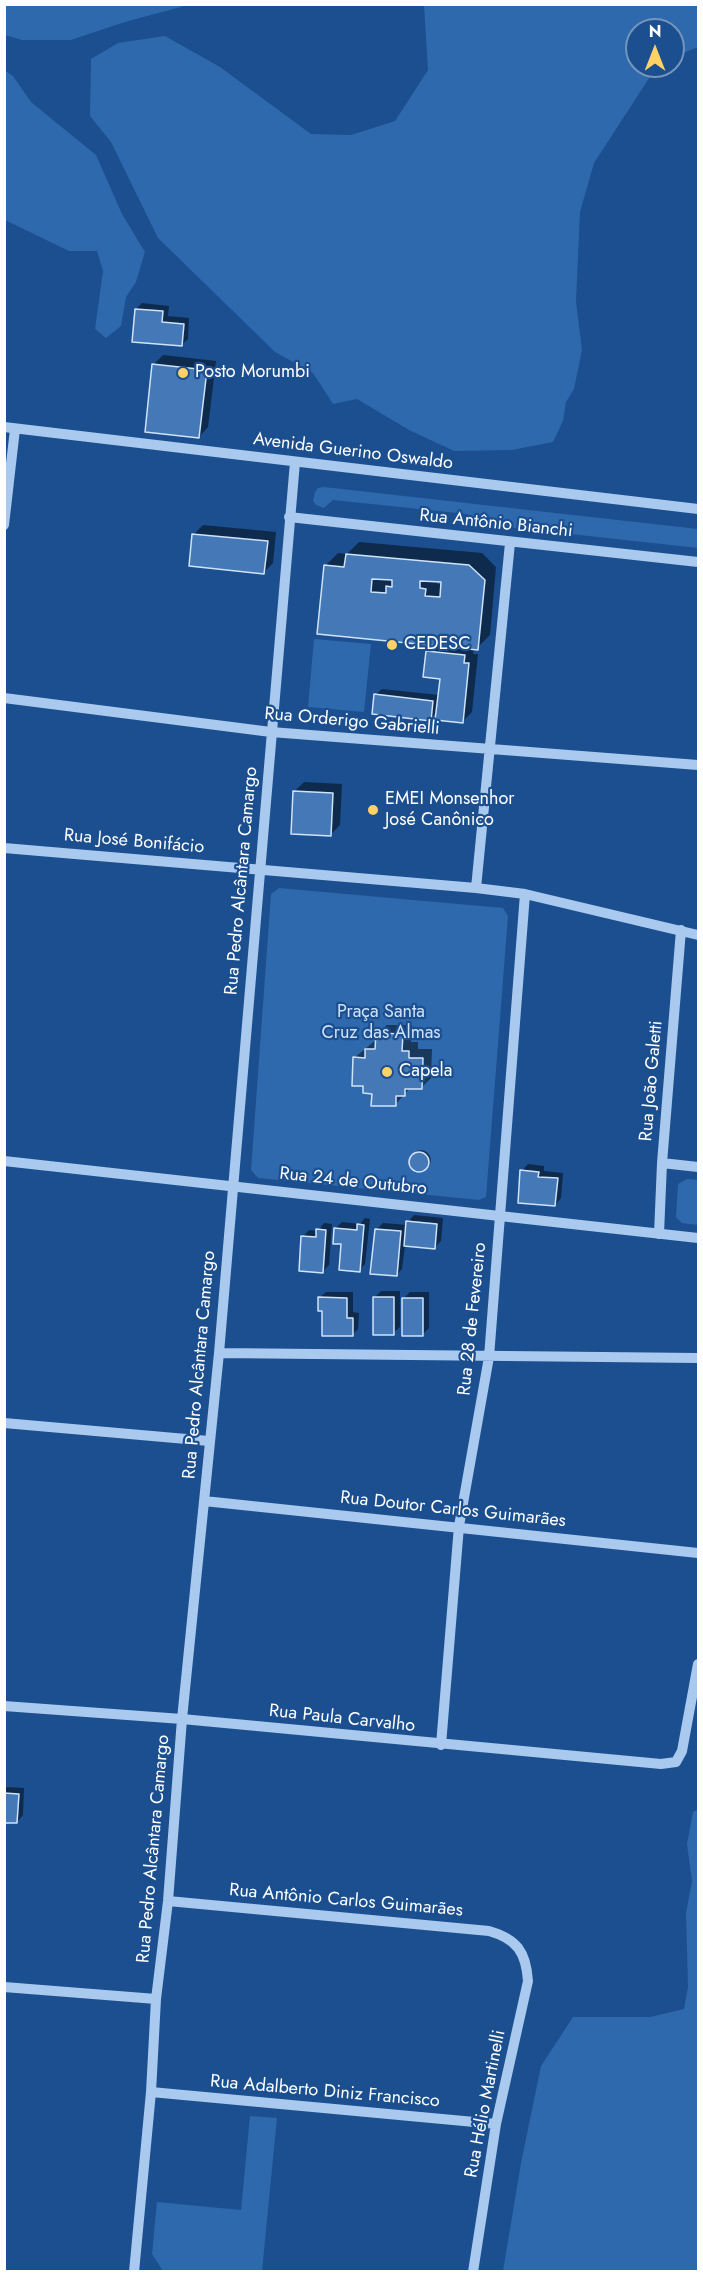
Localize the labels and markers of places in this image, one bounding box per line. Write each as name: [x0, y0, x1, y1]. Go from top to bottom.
place label: Posto Morumbi: [195, 362, 310, 384]
marker: Posto Morumbi: [176, 366, 190, 380]
place label: CEDESC: [404, 634, 471, 656]
marker: CEDESC: [385, 638, 399, 652]
place label: EMEI Monsenhor José Canônico: [385, 789, 514, 832]
marker: EMEI Monsenhor José Canônico: [366, 803, 380, 817]
place label: Capela: [399, 1061, 452, 1083]
marker: Capela: [380, 1065, 394, 1079]

